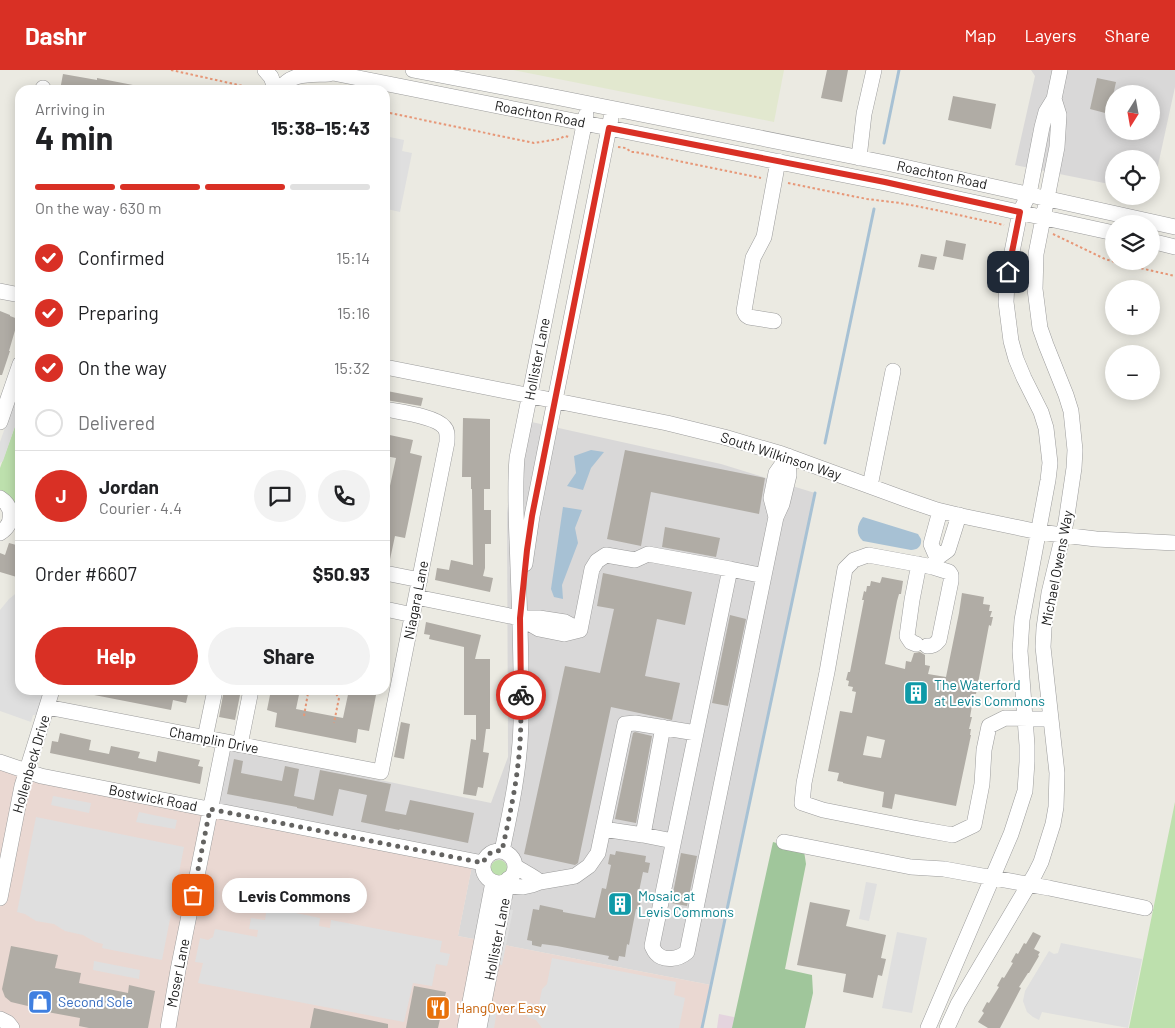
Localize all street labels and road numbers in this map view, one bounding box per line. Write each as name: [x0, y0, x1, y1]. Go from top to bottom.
street label: Roachton Road: [493, 96, 587, 131]
street label: Roachton Road: [895, 157, 989, 192]
street label: Hollister Lane: [520, 316, 553, 402]
street label: South Wilkinson Way: [719, 428, 844, 483]
street label: Michael Owens Way: [1037, 508, 1076, 627]
street label: Niagara Lane: [400, 559, 431, 641]
street label: Hollenbeck Drive: [8, 713, 53, 815]
street label: Champlin Drive: [168, 722, 260, 757]
street label: Bostwick Road: [107, 781, 199, 814]
street label: Hollister Lane: [480, 896, 513, 982]
street label: Moser Lane: [163, 937, 193, 1009]

